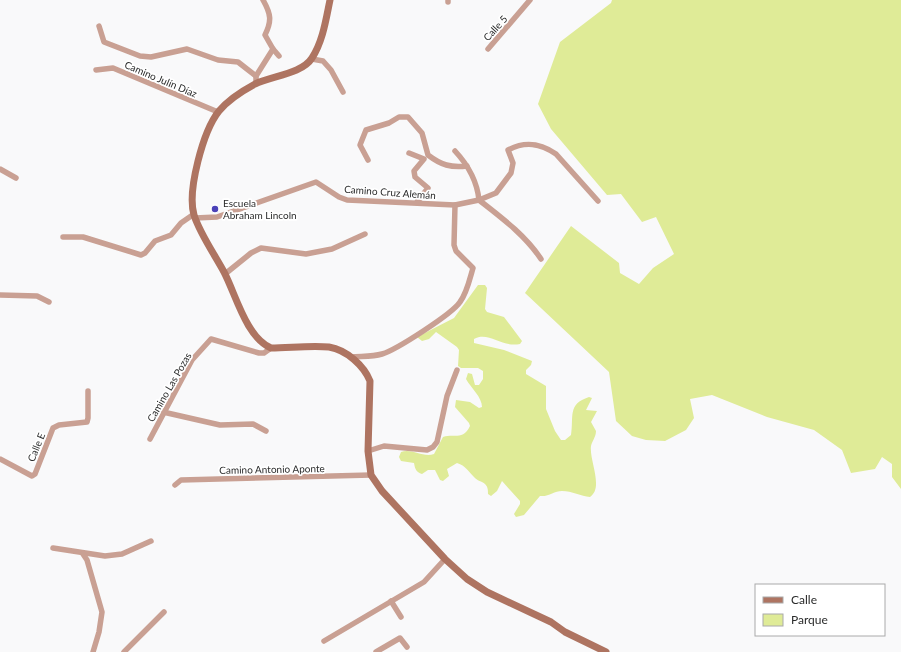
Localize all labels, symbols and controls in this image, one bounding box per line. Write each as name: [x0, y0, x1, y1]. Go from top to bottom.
street label: Calle 5: [480, 13, 510, 43]
street label: Camino Julín Díaz: [123, 58, 200, 100]
street label: Camino Cruz Alemán: [344, 183, 436, 201]
place label: Escuela Abraham Lincoln: [223, 197, 297, 221]
marker: Escuela Abraham Lincoln: [210, 204, 220, 214]
street label: Camino Las Pozas: [144, 350, 194, 424]
street label: Calle E: [25, 431, 47, 463]
street label: Camino Antonio Aponte: [219, 462, 325, 476]
legend: [755, 584, 885, 636]
text: Calle: [791, 592, 817, 607]
text: Parque: [791, 612, 828, 627]

